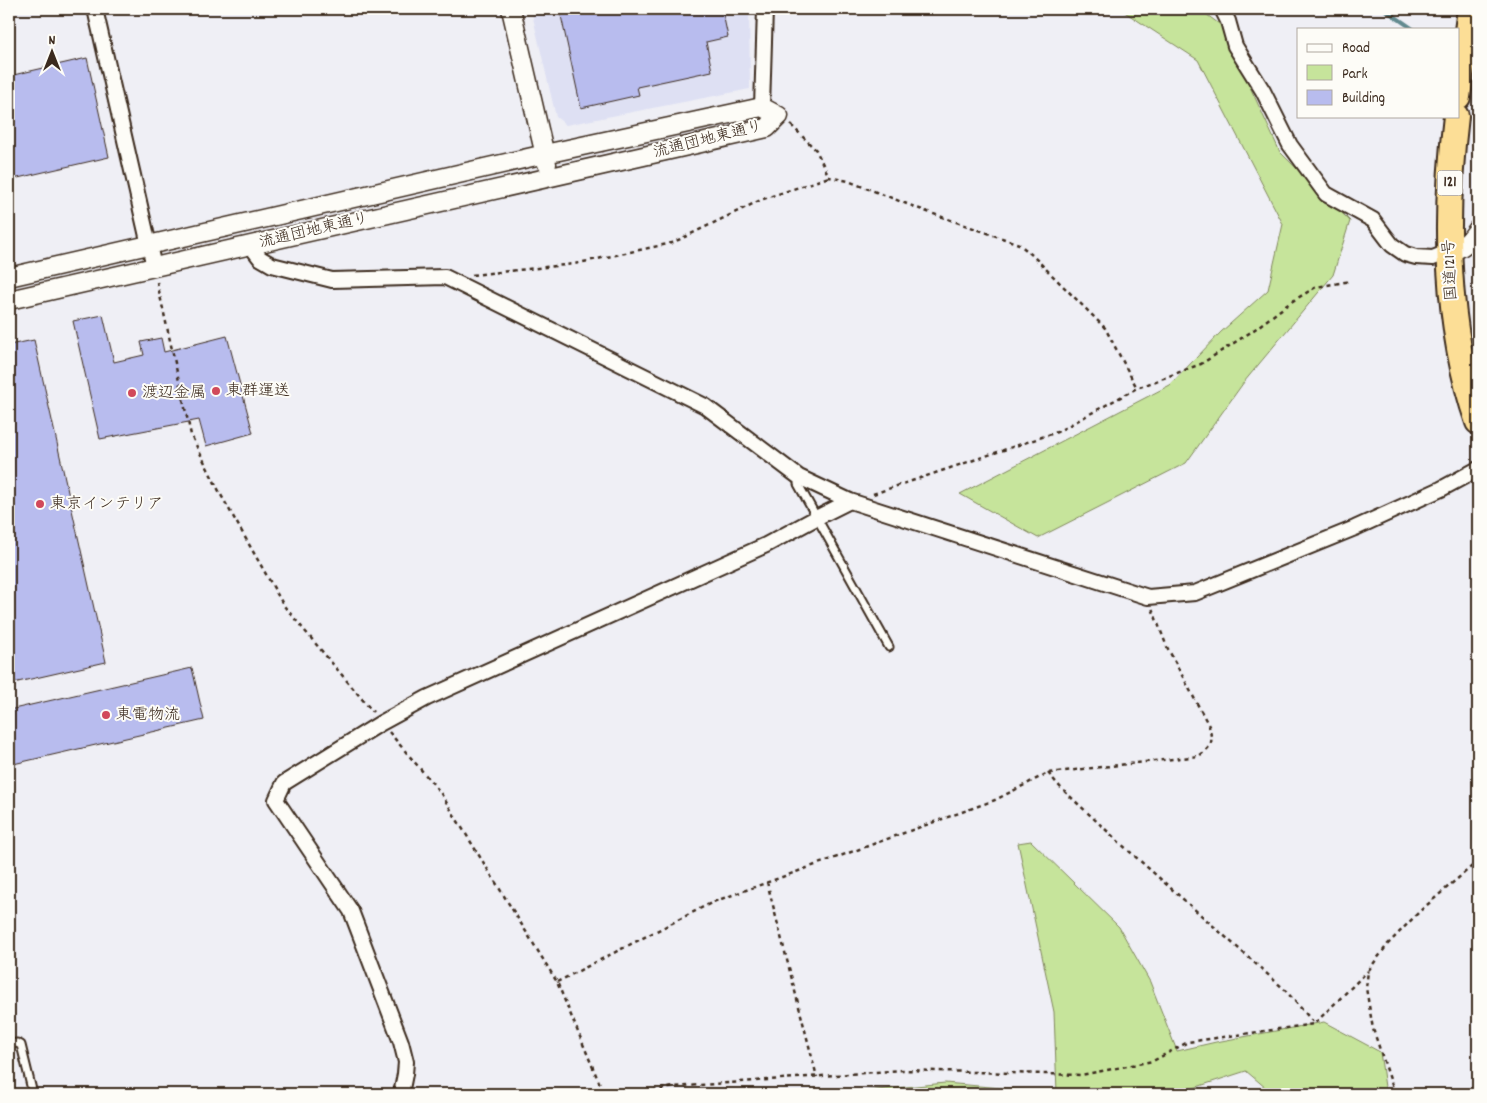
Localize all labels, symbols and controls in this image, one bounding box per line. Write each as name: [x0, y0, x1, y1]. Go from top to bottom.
north arrow: [28, 28, 78, 78]
legend: [1297, 28, 1460, 118]
text: N: [49, 31, 56, 51]
text: Road: [1342, 38, 1370, 60]
text: Park: [1342, 64, 1368, 86]
text: Building: [1342, 88, 1385, 110]
street label: 流通団地東通り: [651, 115, 765, 165]
road number: 121: [1438, 170, 1462, 196]
street label: 流通団地東通り: [257, 207, 371, 255]
street label: 国道121号: [1438, 238, 1464, 302]
place label: 東群運送: [226, 380, 290, 403]
place label: 渡辺金属: [142, 382, 206, 405]
marker: 東群運送: [210, 385, 222, 397]
marker: 渡辺金属: [126, 387, 138, 399]
place label: 東京インテリア: [50, 493, 163, 516]
marker: 東京インテリア: [34, 498, 46, 510]
place label: 東電物流: [116, 704, 180, 727]
marker: 東電物流: [100, 709, 112, 721]

